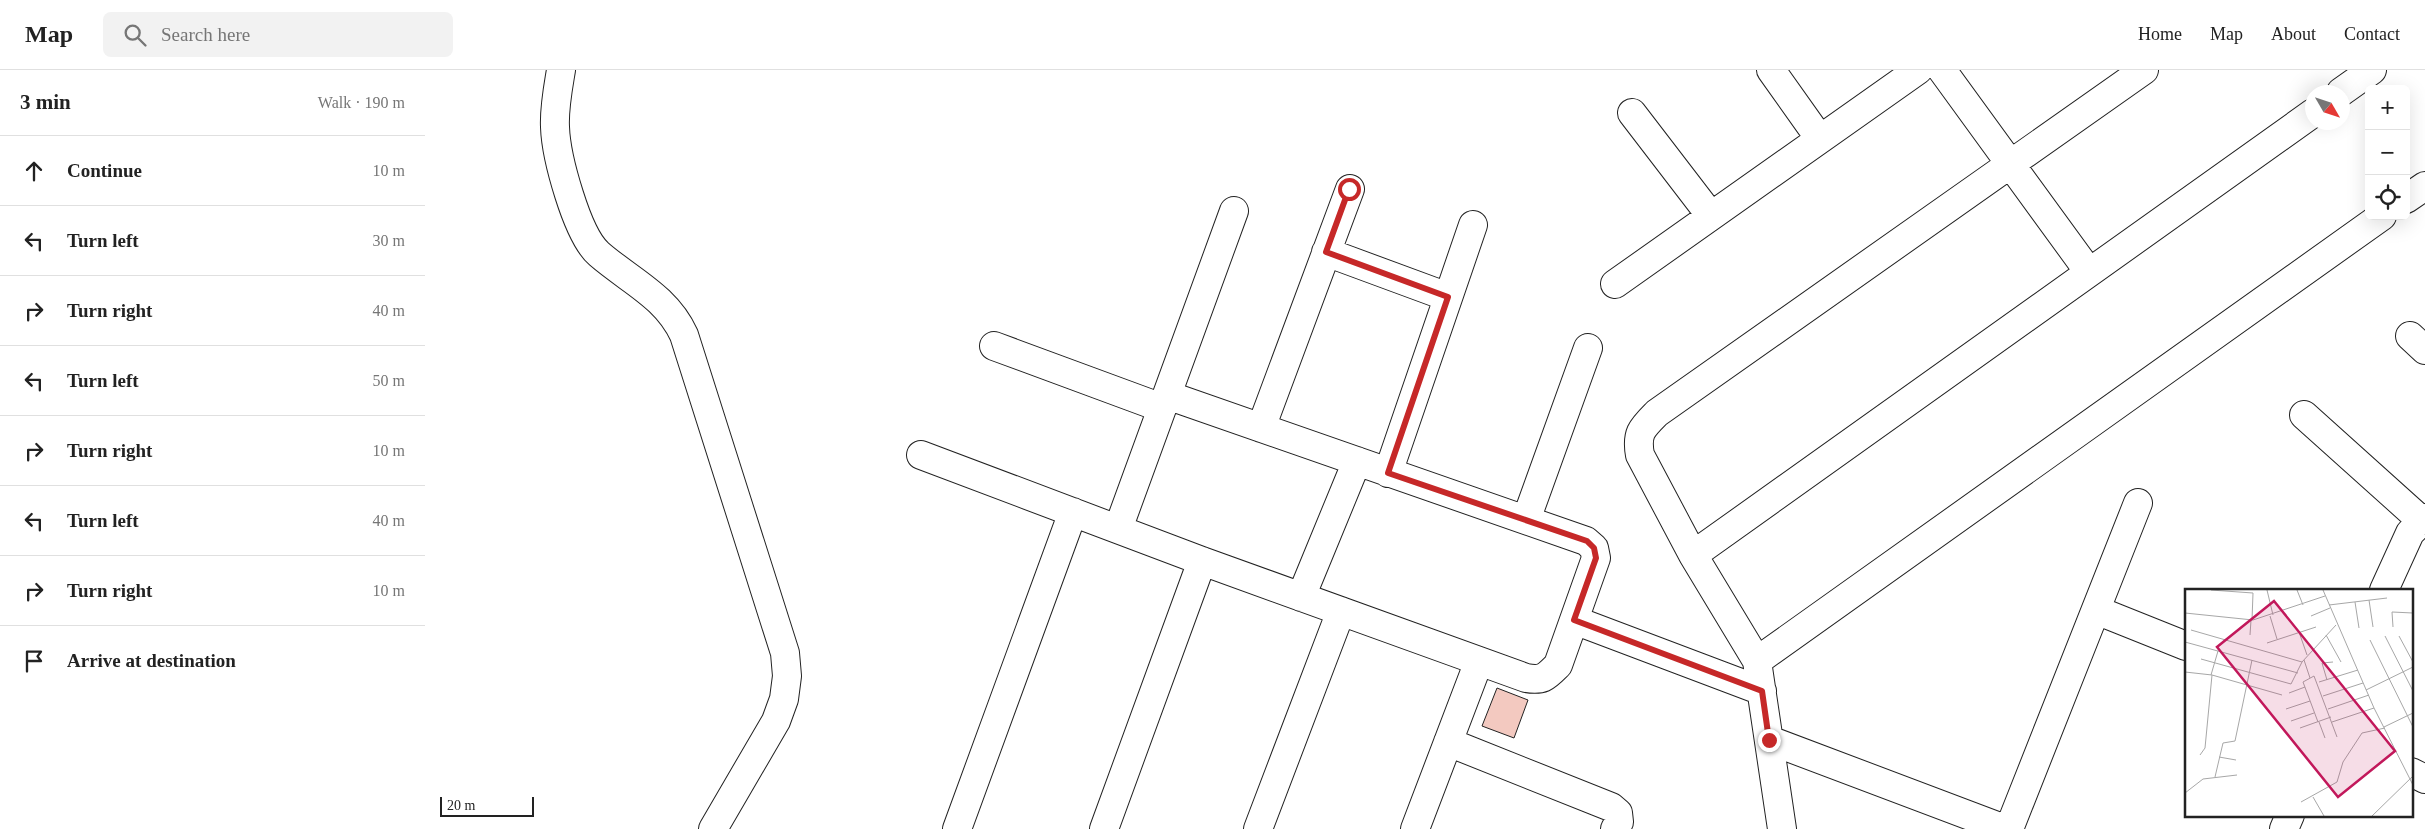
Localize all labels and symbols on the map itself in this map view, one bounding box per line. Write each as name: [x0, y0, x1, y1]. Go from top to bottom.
north arrow: [2305, 85, 2350, 130]
route start: [1338, 178, 1361, 201]
inset map: [2185, 589, 2413, 816]
route end: [1758, 729, 1781, 752]
scale bar: [440, 794, 534, 817]

